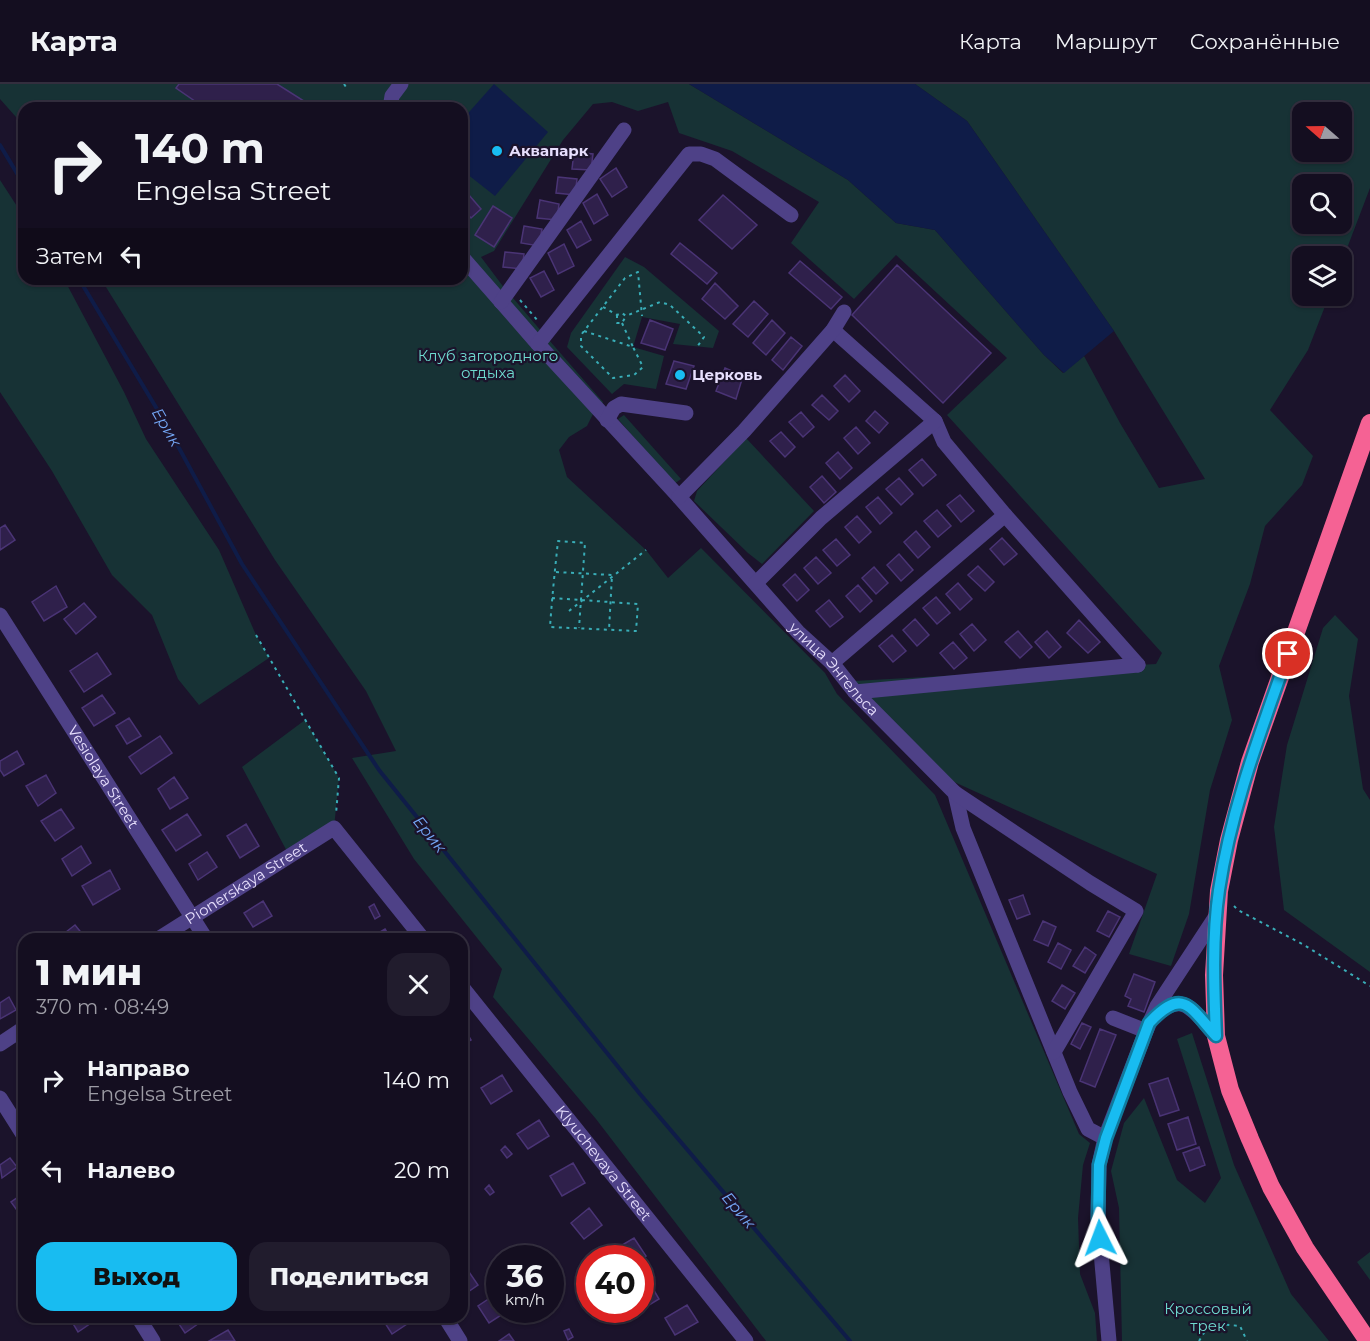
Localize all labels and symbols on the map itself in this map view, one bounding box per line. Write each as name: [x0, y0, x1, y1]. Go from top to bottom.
north arrow: [1292, 102, 1352, 162]
place label: Аквапарк: [509, 141, 589, 160]
marker: Аквапарк: [490, 144, 504, 158]
park label: Клуб загородного отдыха: [418, 346, 558, 382]
place label: Церковь: [692, 365, 762, 384]
marker: Церковь: [673, 368, 687, 382]
water label: Ерик: [148, 404, 186, 451]
street label: улица Энгельса: [784, 617, 883, 719]
pin: [1262, 628, 1313, 679]
street label: Vesiolaya Street: [64, 722, 143, 832]
water label: Ерик: [409, 812, 451, 857]
street label: Pionerskaya Street: [181, 838, 310, 929]
street label: Klyuchevaya Street: [552, 1101, 656, 1225]
water label: Ерик: [718, 1188, 760, 1233]
position arrow: [1068, 1206, 1132, 1270]
speed limit sign: 40: [576, 1245, 654, 1323]
park label: Кроссовый трек: [1164, 1299, 1252, 1335]

